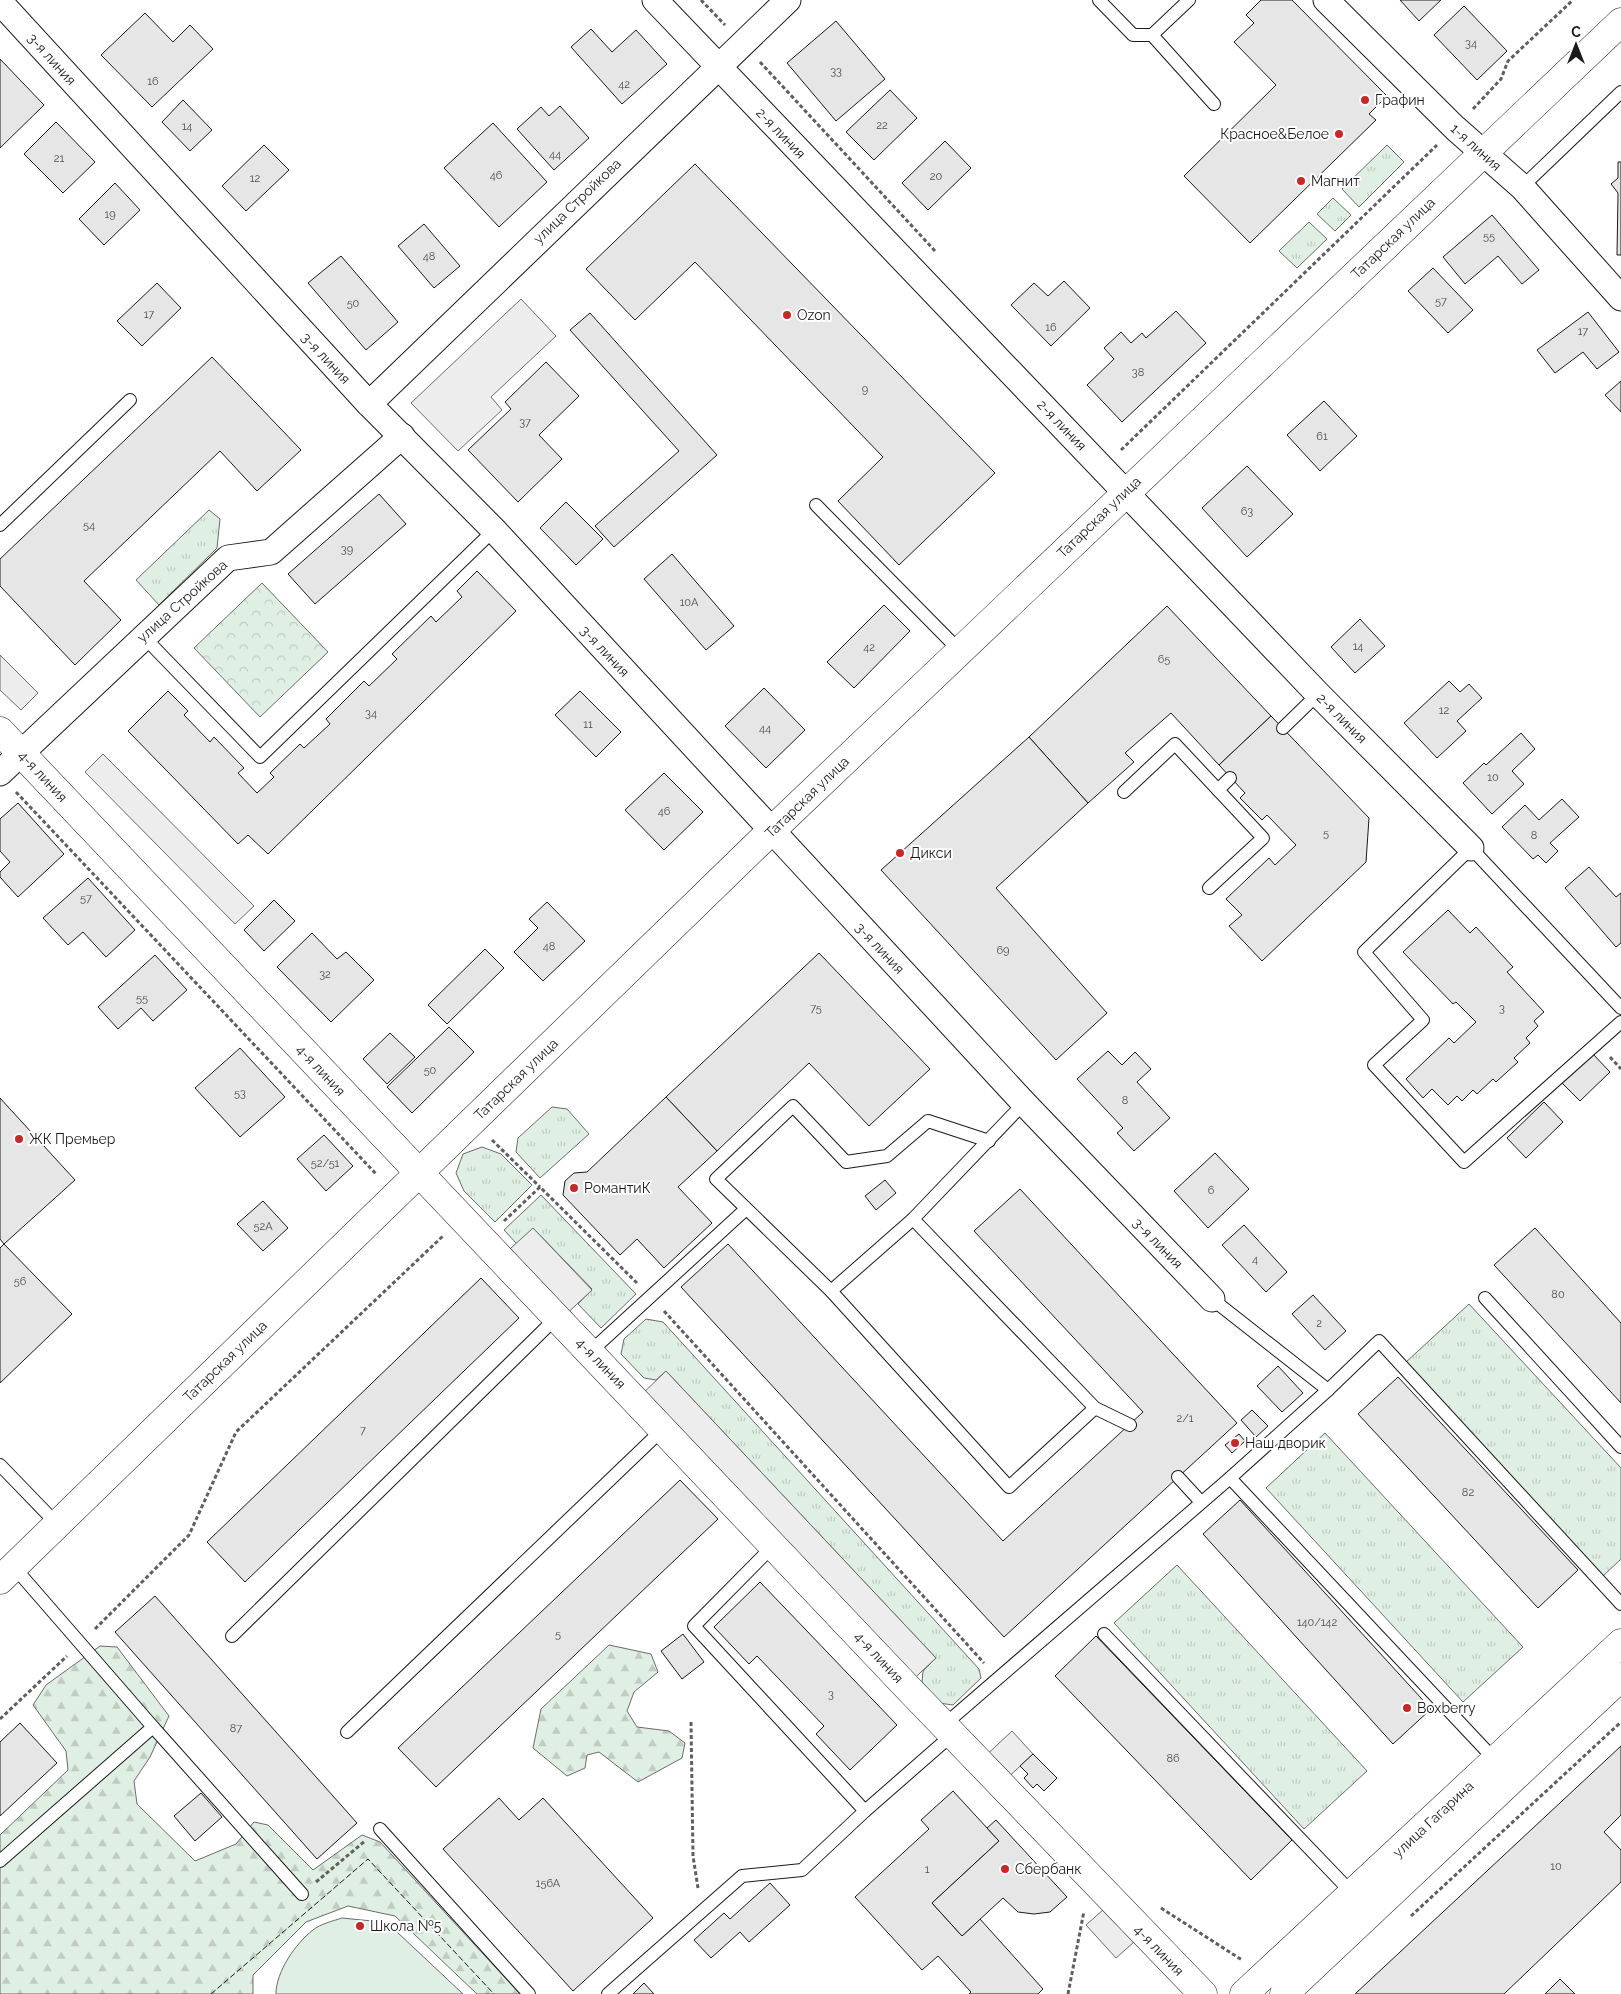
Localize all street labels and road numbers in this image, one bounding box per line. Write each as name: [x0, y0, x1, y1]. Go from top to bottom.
street label: 3-я линия: [25, 30, 79, 88]
street label: 2-я линия: [753, 104, 809, 162]
street label: 1-я линия: [1447, 120, 1505, 174]
street label: улица Стройкова: [530, 155, 624, 247]
street label: Татарская улица: [1348, 194, 1438, 282]
street label: 3-я линия: [298, 329, 354, 387]
street label: 2-я линия: [1034, 396, 1090, 454]
street label: Татарская улица: [1054, 473, 1144, 561]
street label: улица Стройкова: [134, 557, 230, 645]
street label: 3-я линия: [577, 622, 633, 680]
street label: 2-я линия: [1314, 690, 1370, 746]
street label: 4-я линия: [15, 747, 71, 805]
street label: Татарская улица: [762, 753, 852, 841]
street label: 3-я линия: [852, 919, 908, 977]
street label: Татарская улица: [471, 1035, 561, 1123]
street label: 4-я линия: [293, 1041, 349, 1099]
street label: 3-я линия: [1130, 1214, 1186, 1272]
street label: Татарская улица: [180, 1317, 270, 1405]
street label: 4-я линия: [573, 1334, 629, 1392]
street label: 4-я линия: [851, 1628, 907, 1686]
street label: улица Гагарина: [1389, 1778, 1477, 1860]
street label: 4-я линия: [1131, 1921, 1187, 1979]

